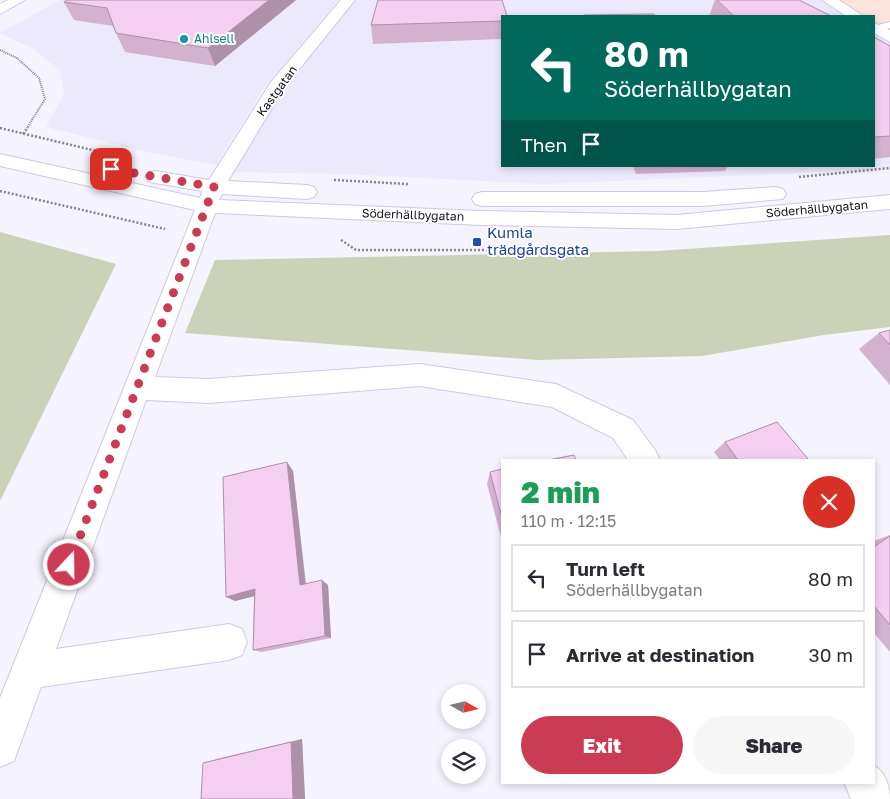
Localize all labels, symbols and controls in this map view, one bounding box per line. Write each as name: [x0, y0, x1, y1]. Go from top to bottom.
place label: Ahlsell: [194, 31, 234, 46]
marker: Ahlsell: [178, 33, 190, 45]
text: 80 m: [604, 33, 689, 75]
icon: left: [521, 35, 586, 100]
street label: Kastgatan: [253, 62, 300, 119]
text: Söderhällbygatan: [604, 75, 792, 102]
icon: arrive: [577, 130, 605, 158]
text: Then: [521, 133, 567, 156]
pin: [90, 148, 132, 190]
icon: arrive: [97, 155, 125, 183]
street label: Söderhällbygatan: [765, 197, 869, 220]
street label: Söderhällbygatan: [362, 205, 464, 224]
place label: Kumla trädgårdsgata: [487, 223, 589, 258]
marker: Kumla trädgårdsgata: [471, 236, 483, 248]
text: 2 min: [521, 474, 600, 510]
button: close: [803, 476, 855, 528]
text: 110 m · 12:15: [521, 511, 616, 531]
position arrow: [42, 538, 94, 590]
text: Turn left: [566, 557, 645, 580]
icon: left: [523, 564, 551, 592]
text: 80 m: [808, 567, 853, 590]
text: Söderhällbygatan: [566, 580, 702, 600]
icon: arrive: [523, 640, 551, 668]
text: Arrive at destination: [566, 643, 754, 666]
text: 30 m: [809, 643, 853, 666]
north arrow: [441, 684, 486, 729]
map controls: [441, 684, 486, 784]
button: Exit: [521, 716, 683, 774]
button: Share: [693, 716, 855, 774]
button: layers: [441, 739, 486, 784]

